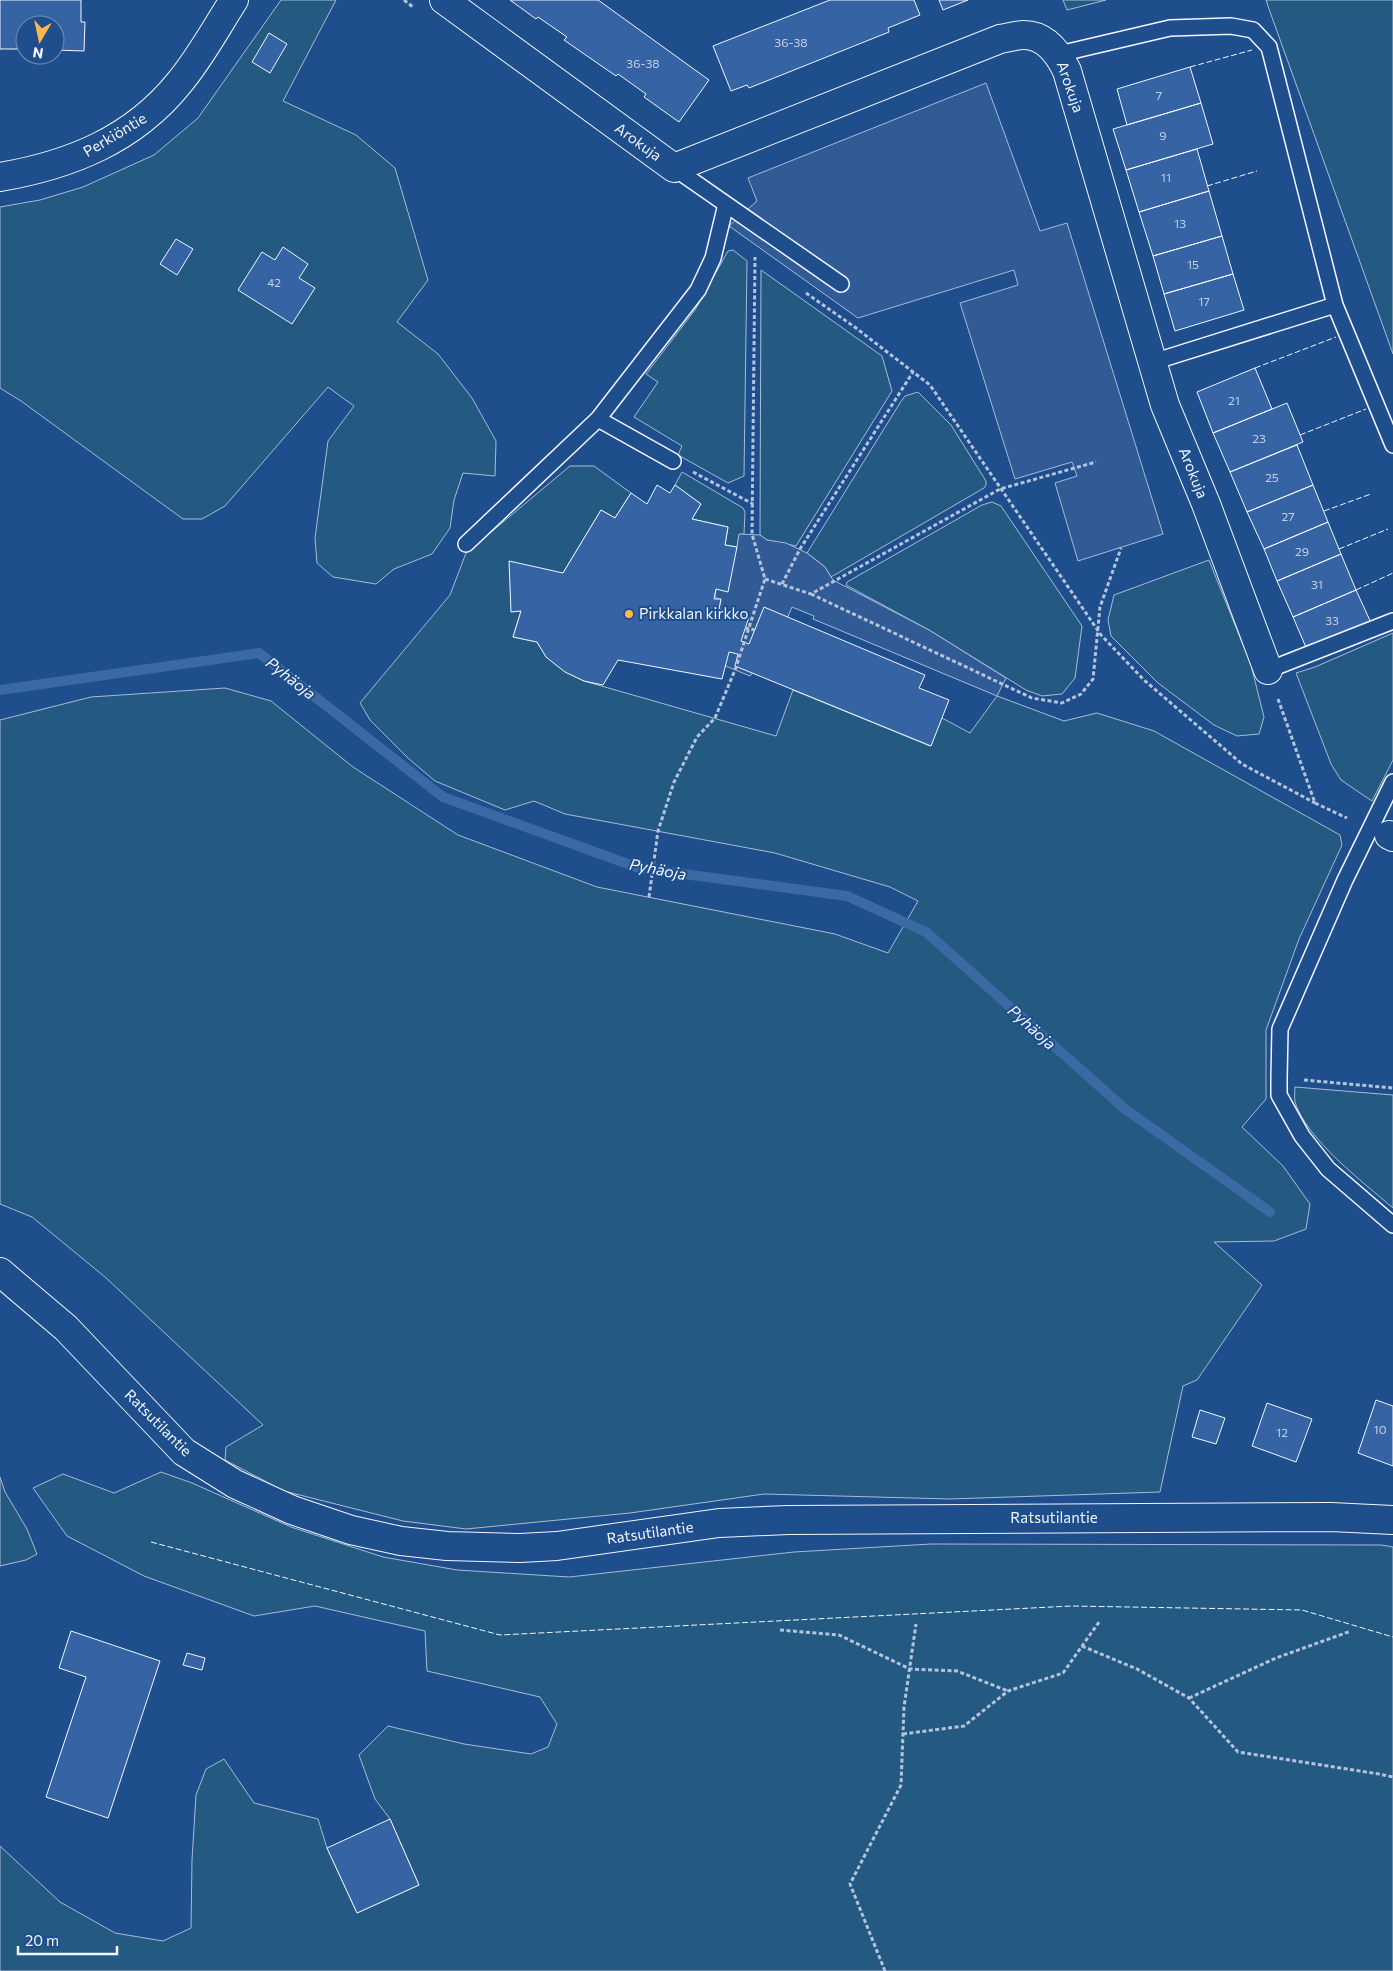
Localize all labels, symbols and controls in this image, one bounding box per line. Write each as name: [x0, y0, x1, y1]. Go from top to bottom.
north arrow: [15, 15, 65, 65]
house number: 36-38: [774, 35, 808, 49]
text: N: [31, 44, 44, 63]
house number: 36-38: [626, 56, 660, 70]
street label: Arokuja: [1054, 59, 1088, 115]
house number: 7: [1156, 88, 1162, 102]
street label: Perkiöntie: [80, 108, 149, 160]
street label: Arokuja: [612, 118, 665, 164]
house number: 9: [1159, 128, 1167, 142]
house number: 11: [1161, 170, 1171, 184]
house number: 13: [1174, 216, 1186, 230]
house number: 15: [1187, 257, 1199, 271]
house number: 42: [267, 275, 281, 289]
house number: 17: [1198, 294, 1210, 308]
house number: 21: [1228, 393, 1240, 407]
house number: 23: [1252, 431, 1266, 445]
street label: Arokuja: [1176, 445, 1212, 501]
house number: 25: [1265, 470, 1279, 484]
house number: 27: [1282, 509, 1294, 523]
house number: 29: [1295, 544, 1309, 558]
house number: 31: [1311, 577, 1323, 591]
place label: Pirkkalan kirkko: [639, 604, 748, 622]
marker: Pirkkalan kirkko: [623, 608, 635, 620]
house number: 33: [1325, 613, 1339, 627]
water label: Pyhäoja: [263, 652, 320, 703]
water label: Pyhäoja: [628, 854, 688, 883]
water label: Pyhäoja: [1005, 1000, 1060, 1053]
street label: Ratsutilantie: [121, 1385, 196, 1460]
house number: 10: [1374, 1422, 1387, 1436]
house number: 12: [1276, 1425, 1288, 1439]
street label: Ratsutilantie: [1010, 1508, 1098, 1526]
street label: Ratsutilantie: [605, 1517, 694, 1547]
scale bar: [18, 1924, 116, 1956]
text: 20 m: [25, 1931, 59, 1949]

